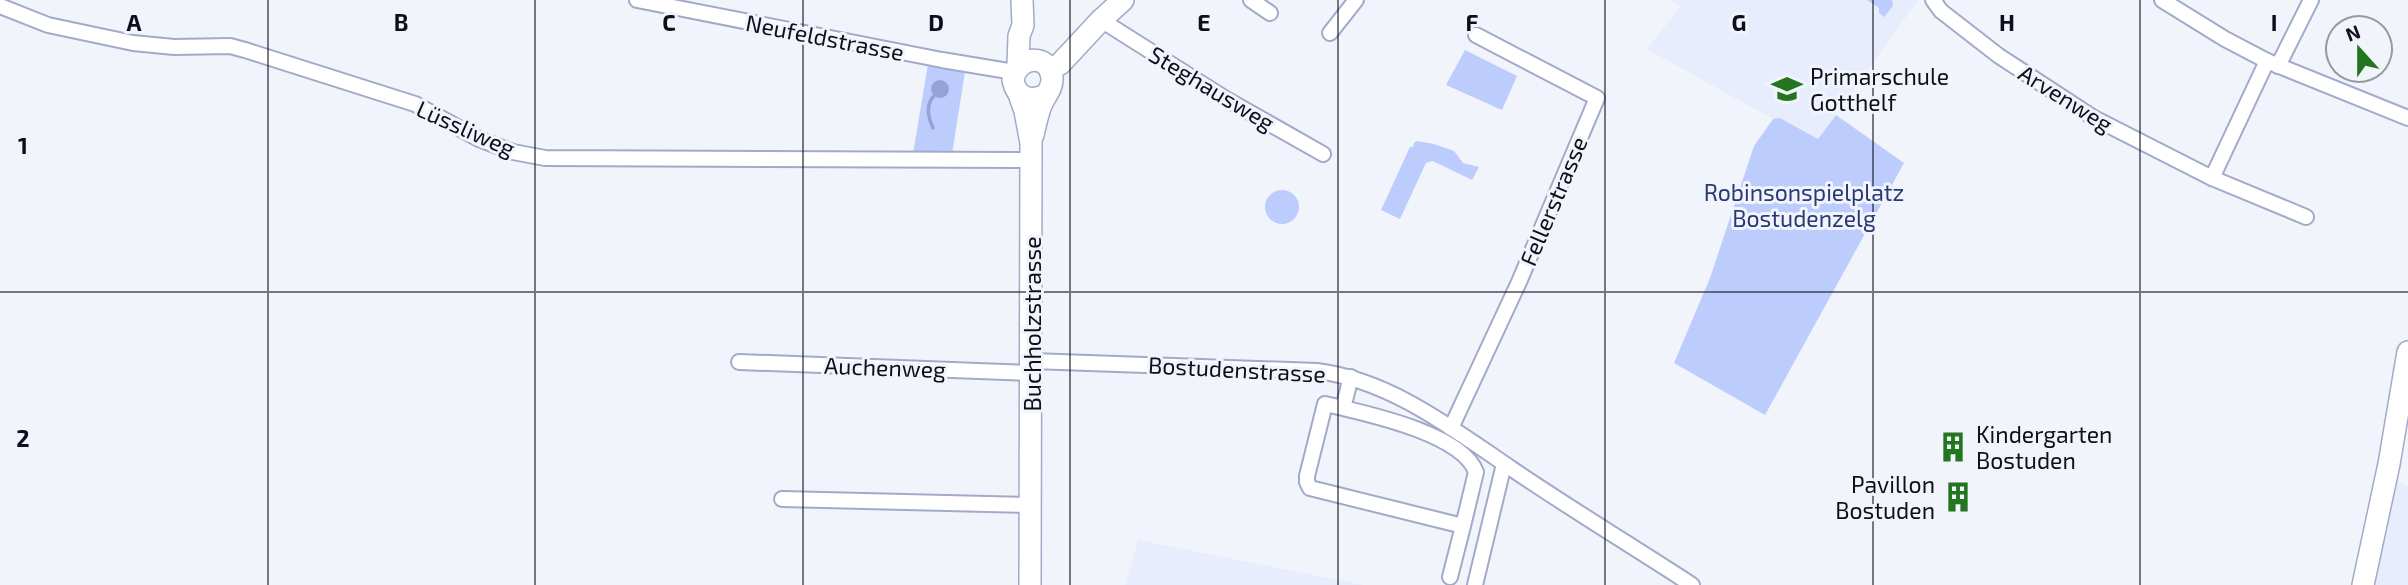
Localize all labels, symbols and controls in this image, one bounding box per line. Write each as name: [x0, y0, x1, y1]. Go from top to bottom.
text: A: [126, 8, 142, 36]
text: B: [394, 8, 408, 36]
text: C: [662, 8, 676, 36]
street label: Neufeldstrasse: [743, 8, 907, 66]
text: D: [928, 8, 944, 36]
text: E: [1197, 8, 1211, 36]
text: F: [1466, 8, 1479, 36]
text: G: [1732, 8, 1746, 36]
text: H: [1999, 8, 2015, 36]
text: I: [2271, 8, 2277, 36]
north arrow: [2324, 14, 2394, 84]
text: N: [2342, 19, 2363, 46]
street label: Steghausweg: [1144, 40, 1280, 137]
street label: Arvenweg: [2014, 58, 2118, 138]
place label: Primarschule Gotthelf: [1810, 62, 1949, 116]
school or university icon: Primarschule Gotthelf: [1770, 72, 1804, 106]
street label: Lüssliweg: [412, 94, 520, 162]
text: 1: [18, 131, 28, 159]
street label: Fellerstrasse: [1513, 132, 1593, 270]
park label: Robinsonspielplatz Bostudenzelg: [1704, 178, 1904, 232]
street label: Buchholzstrasse: [1018, 237, 1046, 411]
street label: Bostudenstrasse: [1147, 350, 1327, 388]
street label: Auchenweg: [824, 351, 947, 383]
place label: Kindergarten Bostuden: [1976, 420, 2112, 474]
text: 2: [16, 424, 30, 452]
building icon: Kindergarten Bostuden: [1936, 430, 1970, 464]
place label: Pavillon Bostuden: [1835, 470, 1935, 524]
building icon: Pavillon Bostuden: [1941, 480, 1975, 514]

